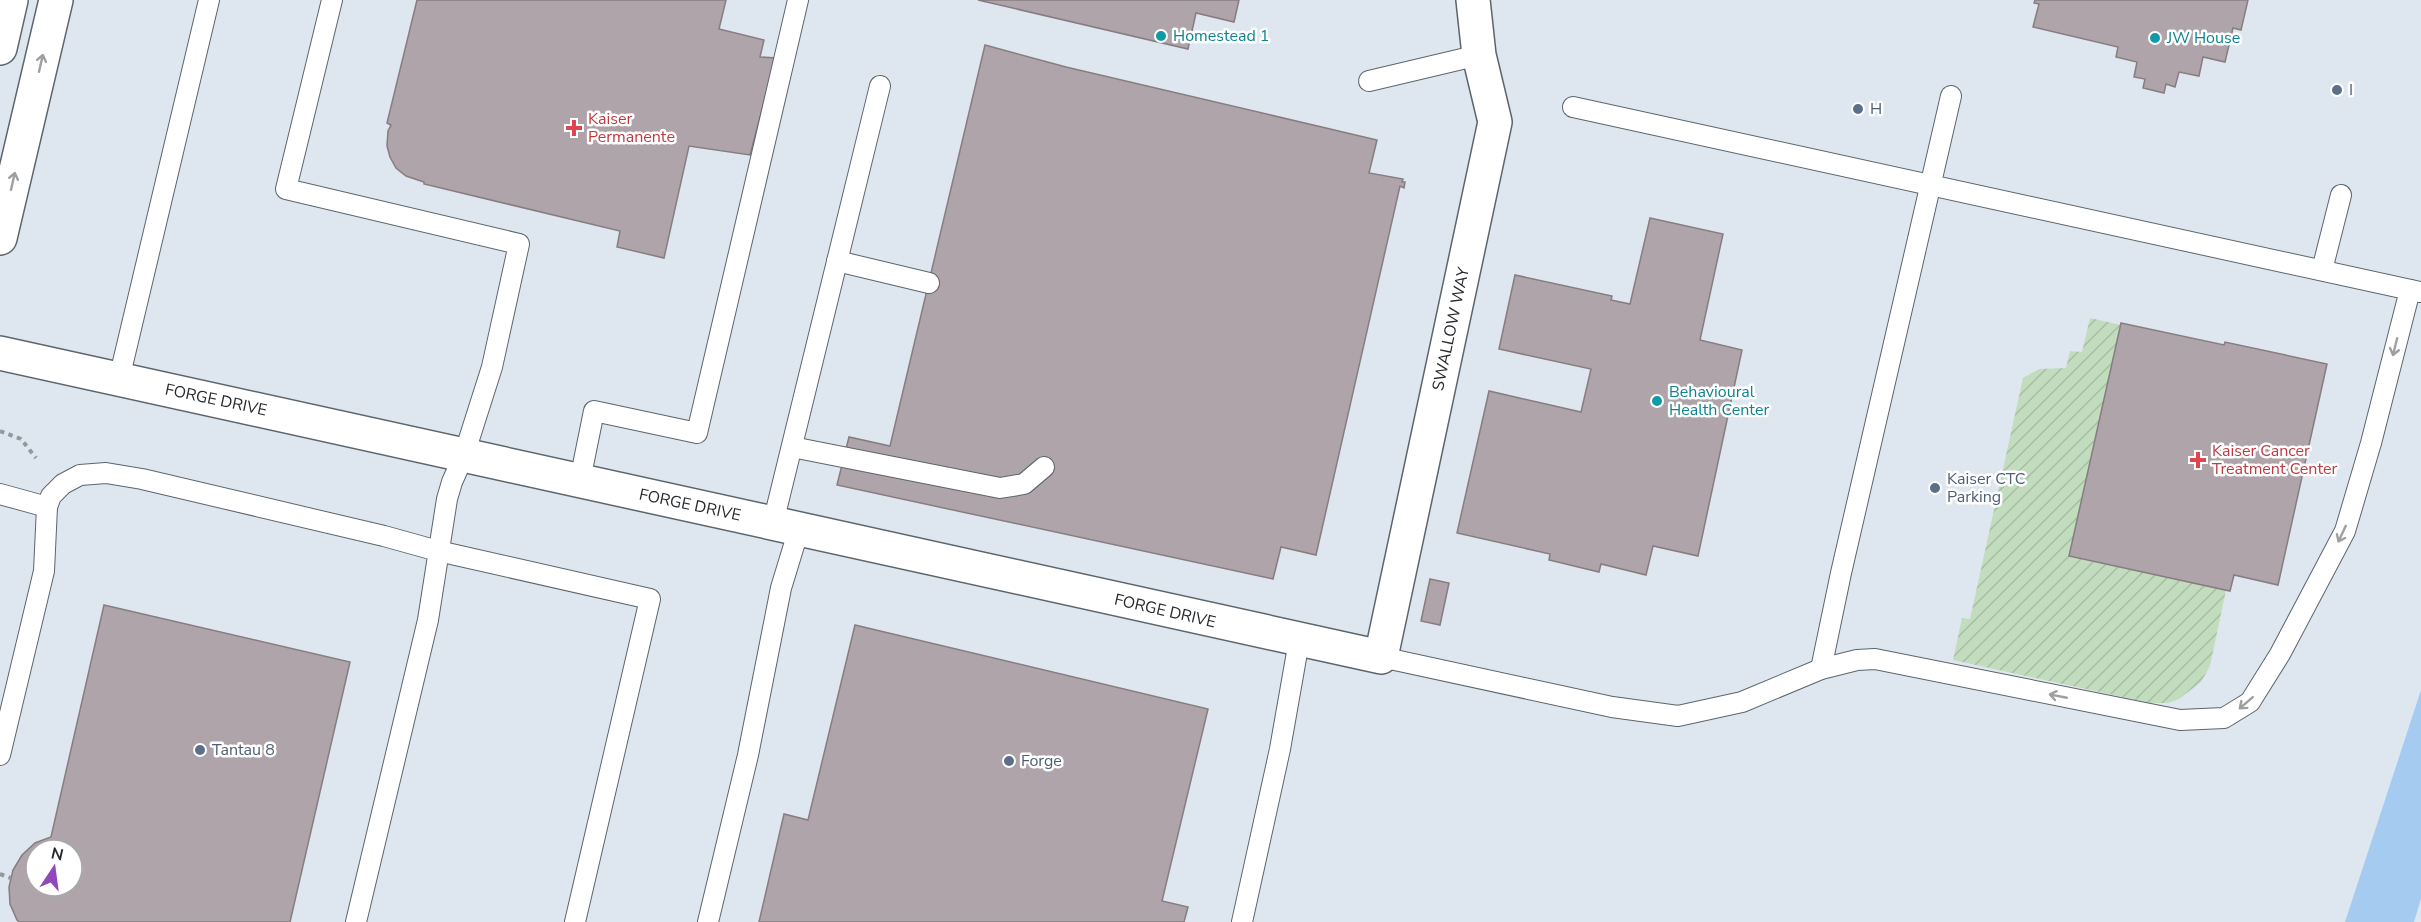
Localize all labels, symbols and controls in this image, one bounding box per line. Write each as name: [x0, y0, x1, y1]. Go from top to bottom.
place label: Homestead 1: [1173, 25, 1269, 47]
place label: JW House: [2166, 27, 2240, 49]
marker: Homestead 1: [1154, 29, 1168, 43]
marker: JW House: [2148, 31, 2162, 45]
one-way arrow: [36, 53, 48, 72]
place label: I: [2349, 79, 2353, 101]
marker: I: [2330, 83, 2344, 97]
place label: H: [1870, 98, 1882, 120]
marker: H: [1851, 102, 1865, 116]
place label: Kaiser Permanente: [588, 108, 675, 148]
marker: Kaiser Permanente: [565, 119, 583, 137]
one-way arrow: [8, 172, 20, 191]
street label: SWALLOW WAY: [1427, 265, 1475, 393]
one-way arrow: [2389, 337, 2401, 356]
street label: FORGE DRIVE: [163, 378, 269, 422]
place label: Behavioural Health Center: [1669, 381, 1769, 421]
marker: Behavioural Health Center: [1650, 394, 1664, 408]
place label: Kaiser Cancer Treatment Center: [2212, 440, 2337, 480]
marker: Kaiser Cancer Treatment Center: [2189, 451, 2207, 469]
place label: Kaiser CTC Parking: [1947, 468, 2026, 508]
marker: Kaiser CTC Parking: [1928, 481, 1942, 495]
street label: FORGE DRIVE: [637, 483, 743, 527]
one-way arrow: [2336, 525, 2347, 543]
street label: FORGE DRIVE: [1112, 589, 1218, 633]
one-way arrow: [2049, 690, 2069, 701]
one-way arrow: [2238, 695, 2254, 709]
place label: Tantau 8: [212, 739, 275, 761]
marker: Tantau 8: [193, 743, 207, 757]
place label: Forge: [1021, 750, 1062, 772]
marker: Forge: [1002, 754, 1016, 768]
north arrow: [24, 838, 84, 898]
text: N: [49, 842, 65, 866]

